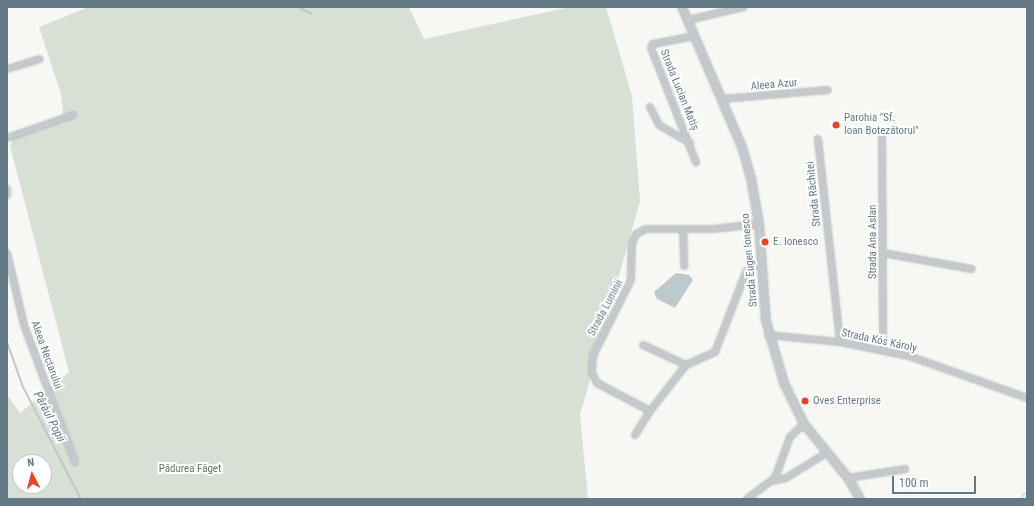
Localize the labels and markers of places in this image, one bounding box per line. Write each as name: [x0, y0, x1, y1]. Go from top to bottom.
place label: Parohia "Sf. Ioan Botezătorul": [844, 112, 919, 138]
marker: Parohia "Sf. Ioan Botezătorul": [831, 120, 841, 130]
place label: E. Ionesco: [773, 235, 818, 249]
marker: E. Ionesco: [760, 237, 770, 247]
place label: Oves Enterprise: [813, 394, 881, 408]
marker: Oves Enterprise: [800, 396, 810, 406]

